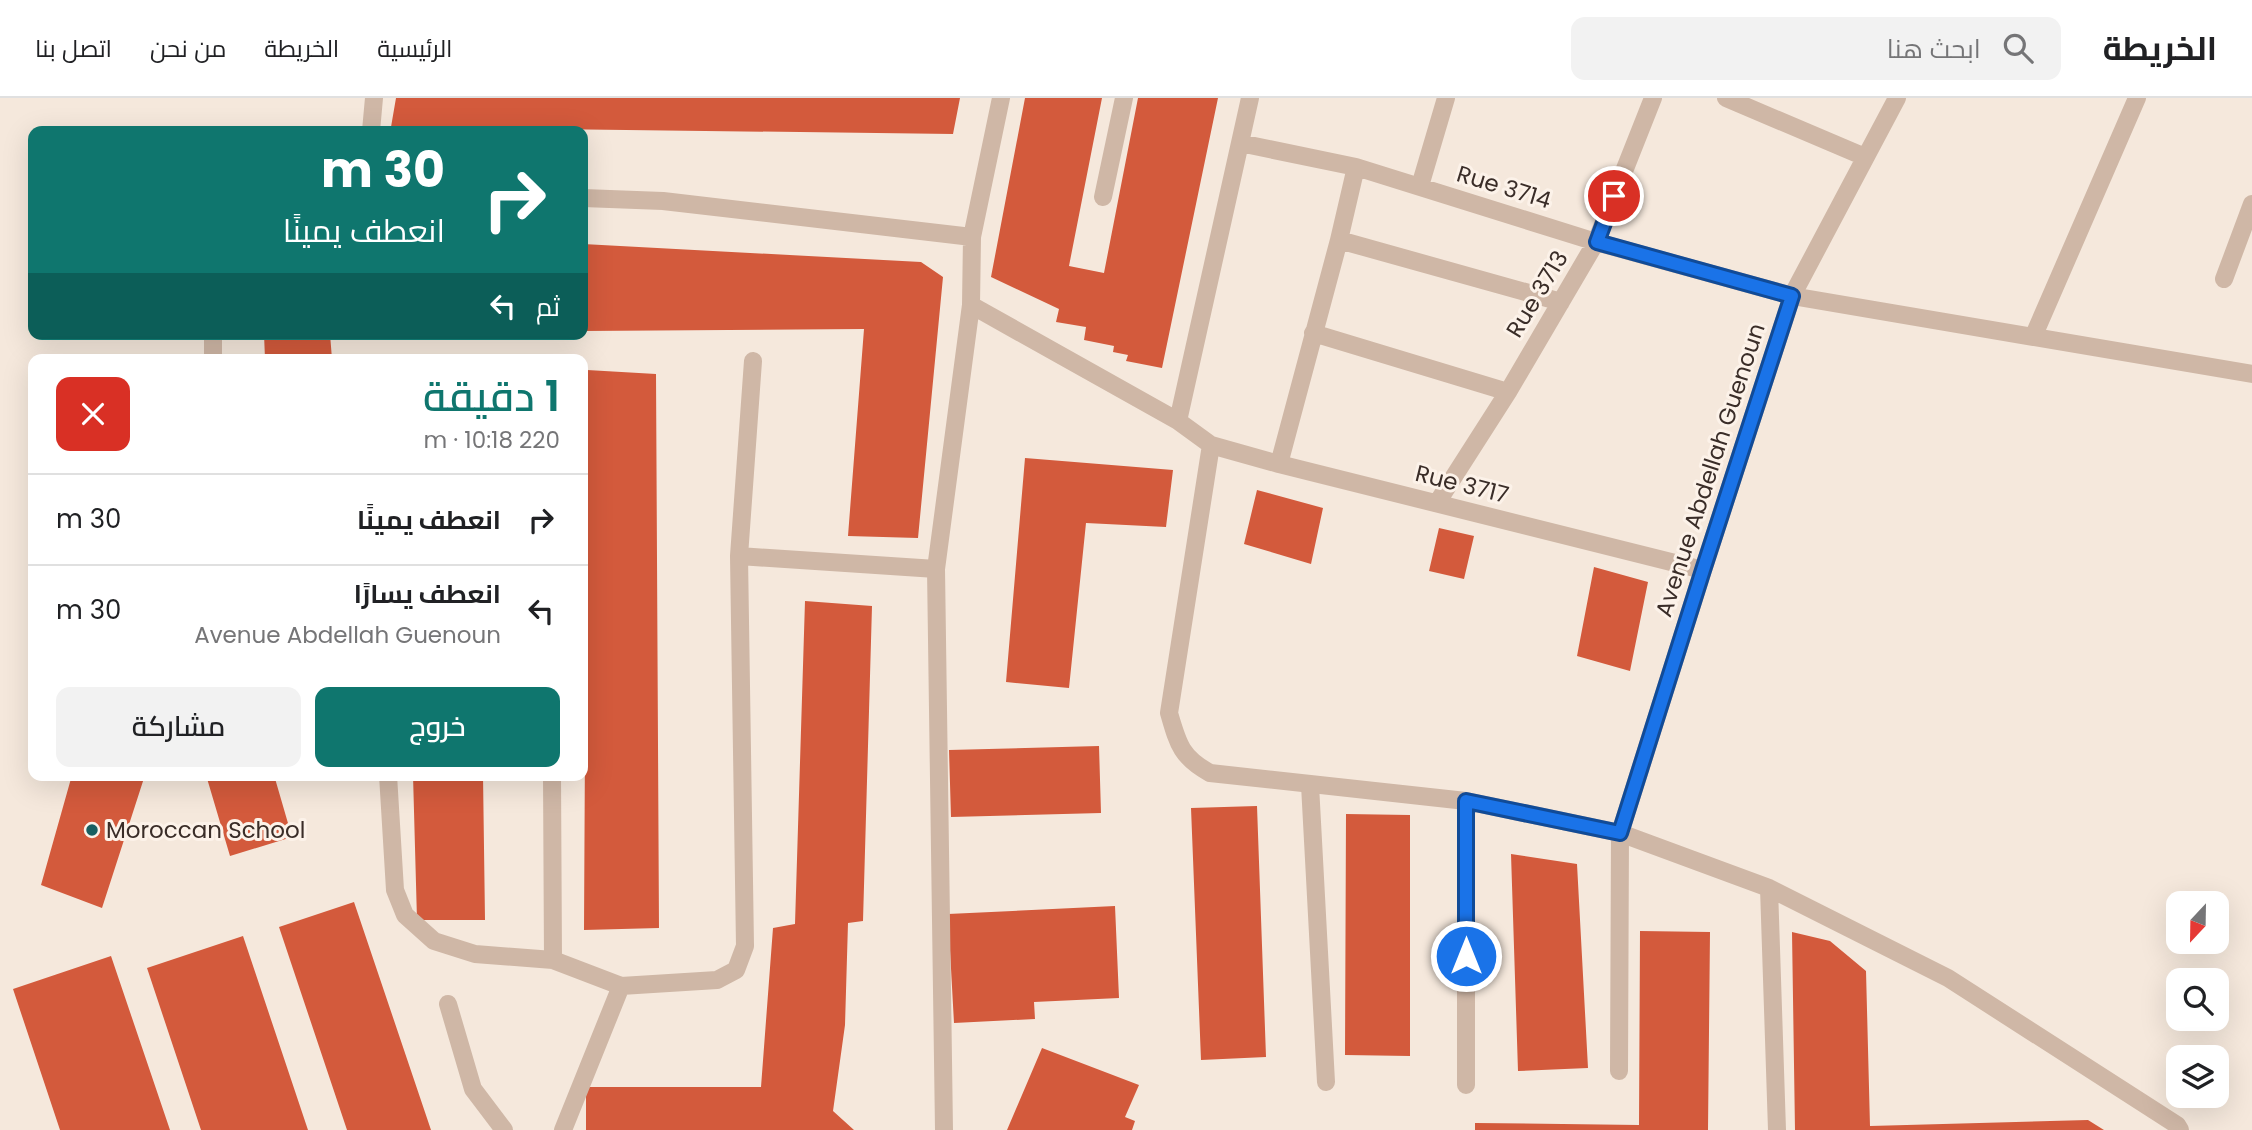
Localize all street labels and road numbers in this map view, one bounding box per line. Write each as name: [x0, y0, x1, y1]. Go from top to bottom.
street label: Rue 3714: [1453, 158, 1555, 216]
street label: Rue 3713: [1499, 245, 1575, 343]
street label: Avenue Abdellah Guenoun: [1647, 319, 1773, 621]
street label: Rue 3717: [1412, 457, 1512, 511]

